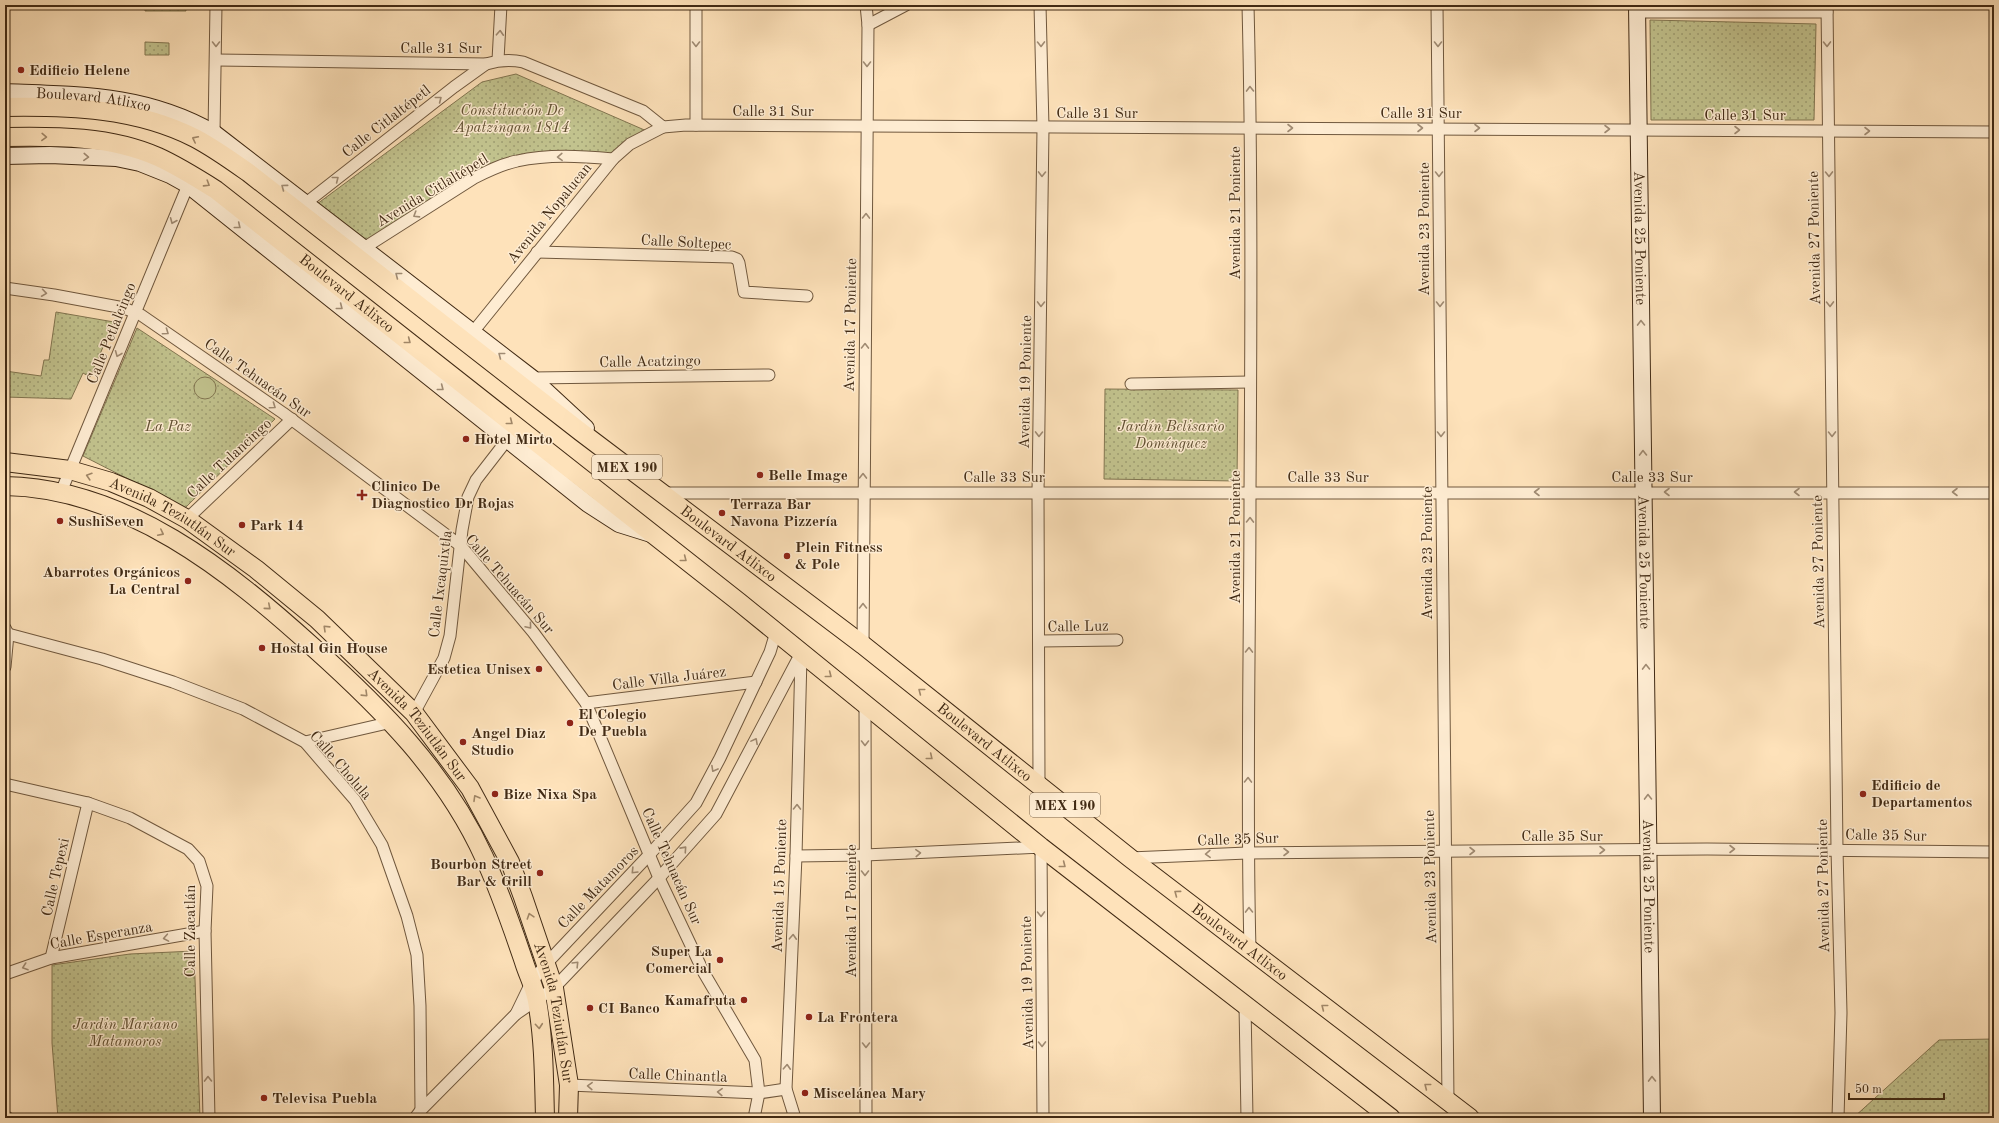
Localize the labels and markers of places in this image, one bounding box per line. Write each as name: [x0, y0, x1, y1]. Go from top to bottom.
place label: Edificio Helene: [29, 64, 130, 79]
marker: Edificio Helene: [16, 65, 26, 75]
place label: Hotel Mirto: [474, 433, 553, 448]
marker: Hotel Mirto: [461, 434, 471, 444]
place label: Belle Image: [768, 469, 848, 484]
marker: Belle Image: [755, 470, 765, 480]
place label: Clinico De Diagnostico Dr Rojas: [371, 480, 514, 512]
marker: Clinico De Diagnostico Dr Rojas: [356, 489, 368, 501]
place label: Terraza Bar Navona Pizzería: [730, 498, 838, 530]
marker: Terraza Bar Navona Pizzería: [717, 508, 727, 518]
place label: SushiSeven: [68, 515, 144, 530]
marker: SushiSeven: [55, 516, 65, 526]
place label: Park 14: [250, 519, 304, 534]
marker: Park 14: [237, 520, 247, 530]
place label: Plein Fitness & Pole: [795, 541, 882, 573]
marker: Plein Fitness & Pole: [782, 551, 792, 561]
place label: Abarrotes Orgánicos La Central: [42, 566, 180, 598]
marker: Abarrotes Orgánicos La Central: [183, 576, 193, 586]
place label: Hostal Gin House: [270, 642, 388, 657]
marker: Hostal Gin House: [257, 643, 267, 653]
place label: Estetica Unisex: [427, 663, 531, 678]
marker: Estetica Unisex: [534, 664, 544, 674]
place label: El Colegio De Puebla: [578, 708, 647, 740]
marker: El Colegio De Puebla: [565, 718, 575, 728]
place label: Angel Diaz Studio: [471, 727, 546, 759]
marker: Angel Diaz Studio: [458, 737, 468, 747]
place label: Edificio de Departamentos: [1871, 779, 1972, 811]
place label: Bize Nixa Spa: [503, 788, 597, 803]
marker: Bize Nixa Spa: [490, 789, 500, 799]
marker: Edificio de Departamentos: [1858, 789, 1868, 799]
place label: Bourbon Street Bar & Grill: [430, 858, 533, 890]
marker: Bourbon Street Bar & Grill: [535, 868, 545, 878]
place label: Super La Comercial: [645, 945, 712, 977]
marker: Super La Comercial: [715, 955, 725, 965]
place label: Kamafruta: [664, 994, 736, 1009]
marker: Kamafruta: [739, 995, 749, 1005]
place label: CI Banco: [598, 1002, 660, 1017]
marker: CI Banco: [585, 1003, 595, 1013]
place label: La Frontera: [817, 1011, 898, 1026]
marker: La Frontera: [804, 1012, 814, 1022]
place label: Miscelánea Mary: [813, 1087, 926, 1102]
marker: Miscelánea Mary: [800, 1088, 810, 1098]
place label: Televisa Puebla: [272, 1092, 378, 1107]
marker: Televisa Puebla: [259, 1093, 269, 1103]

